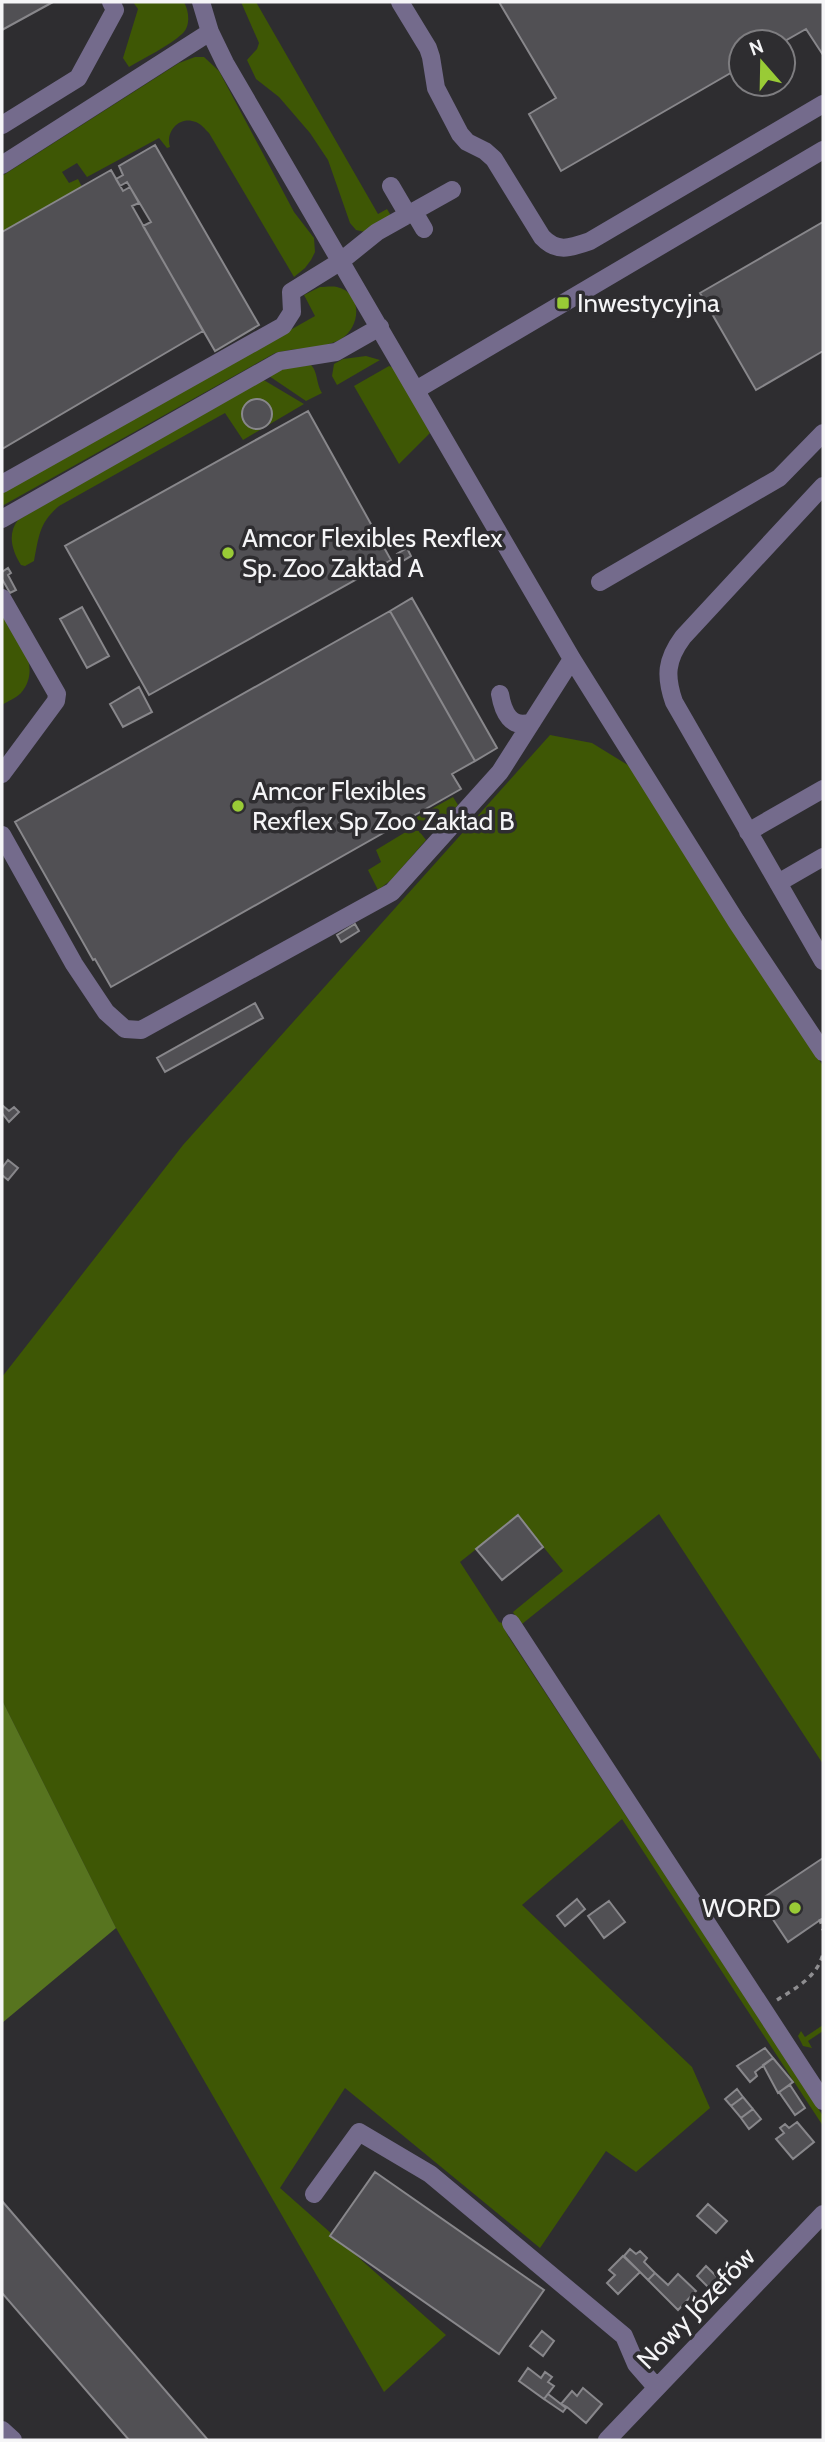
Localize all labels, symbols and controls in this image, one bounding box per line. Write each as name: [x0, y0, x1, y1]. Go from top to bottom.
north arrow: [727, 28, 797, 98]
text: N: [746, 34, 767, 61]
place label: Inwestycyjna: [577, 287, 720, 319]
marker: Inwestycyjna: [555, 295, 571, 311]
place label: Amcor Flexibles Rexflex Sp. Zoo Zakład A: [242, 522, 503, 584]
marker: Amcor Flexibles Rexflex Sp. Zoo Zakład A: [220, 545, 236, 561]
place label: Amcor Flexibles Rexflex Sp Zoo Zakład B: [252, 775, 515, 837]
marker: Amcor Flexibles Rexflex Sp Zoo Zakład B: [230, 798, 246, 814]
place label: WORD: [702, 1892, 781, 1924]
marker: WORD: [787, 1900, 803, 1916]
street label: Nowy Józefów: [630, 2240, 762, 2376]

